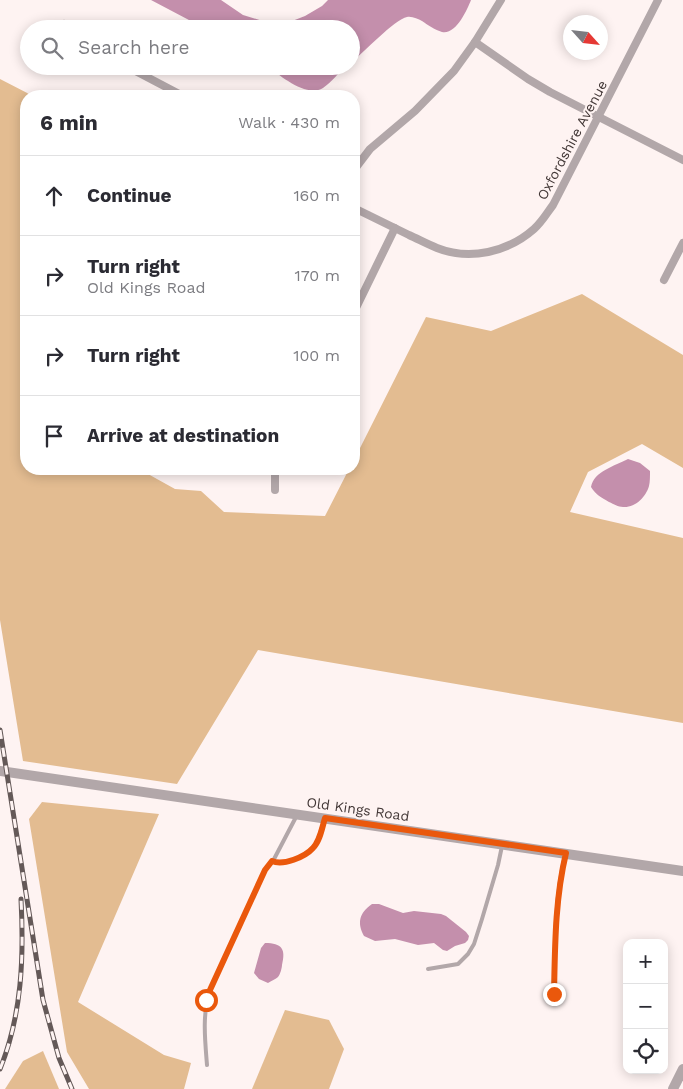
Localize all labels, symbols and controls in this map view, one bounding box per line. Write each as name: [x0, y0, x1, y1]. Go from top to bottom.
north arrow: [563, 15, 608, 60]
search box: [20, 20, 360, 75]
icon: search: [38, 34, 66, 62]
text: Search here: [78, 36, 189, 59]
street label: Oxfordshire Avenue: [534, 78, 610, 202]
text: 6 min: [40, 110, 98, 135]
text: Walk · 430 m: [238, 113, 340, 132]
icon: ahead: [40, 182, 68, 210]
text: Continue: [87, 184, 171, 207]
text: 160 m: [293, 186, 340, 205]
text: Turn right: [87, 255, 180, 278]
icon: right: [40, 262, 68, 290]
text: 170 m: [294, 266, 340, 285]
text: Old Kings Road: [87, 278, 205, 297]
icon: right: [40, 342, 68, 370]
text: Turn right: [87, 344, 180, 367]
text: 100 m: [293, 346, 340, 365]
icon: arrive: [40, 422, 68, 450]
text: Arrive at destination: [87, 424, 279, 447]
street label: Old Kings Road: [306, 794, 410, 824]
map controls: [623, 939, 668, 1074]
button: +: [623, 939, 668, 984]
route end: [543, 983, 566, 1006]
button: −: [623, 984, 668, 1029]
route start: [195, 989, 218, 1012]
button: locate: [623, 1029, 668, 1074]

